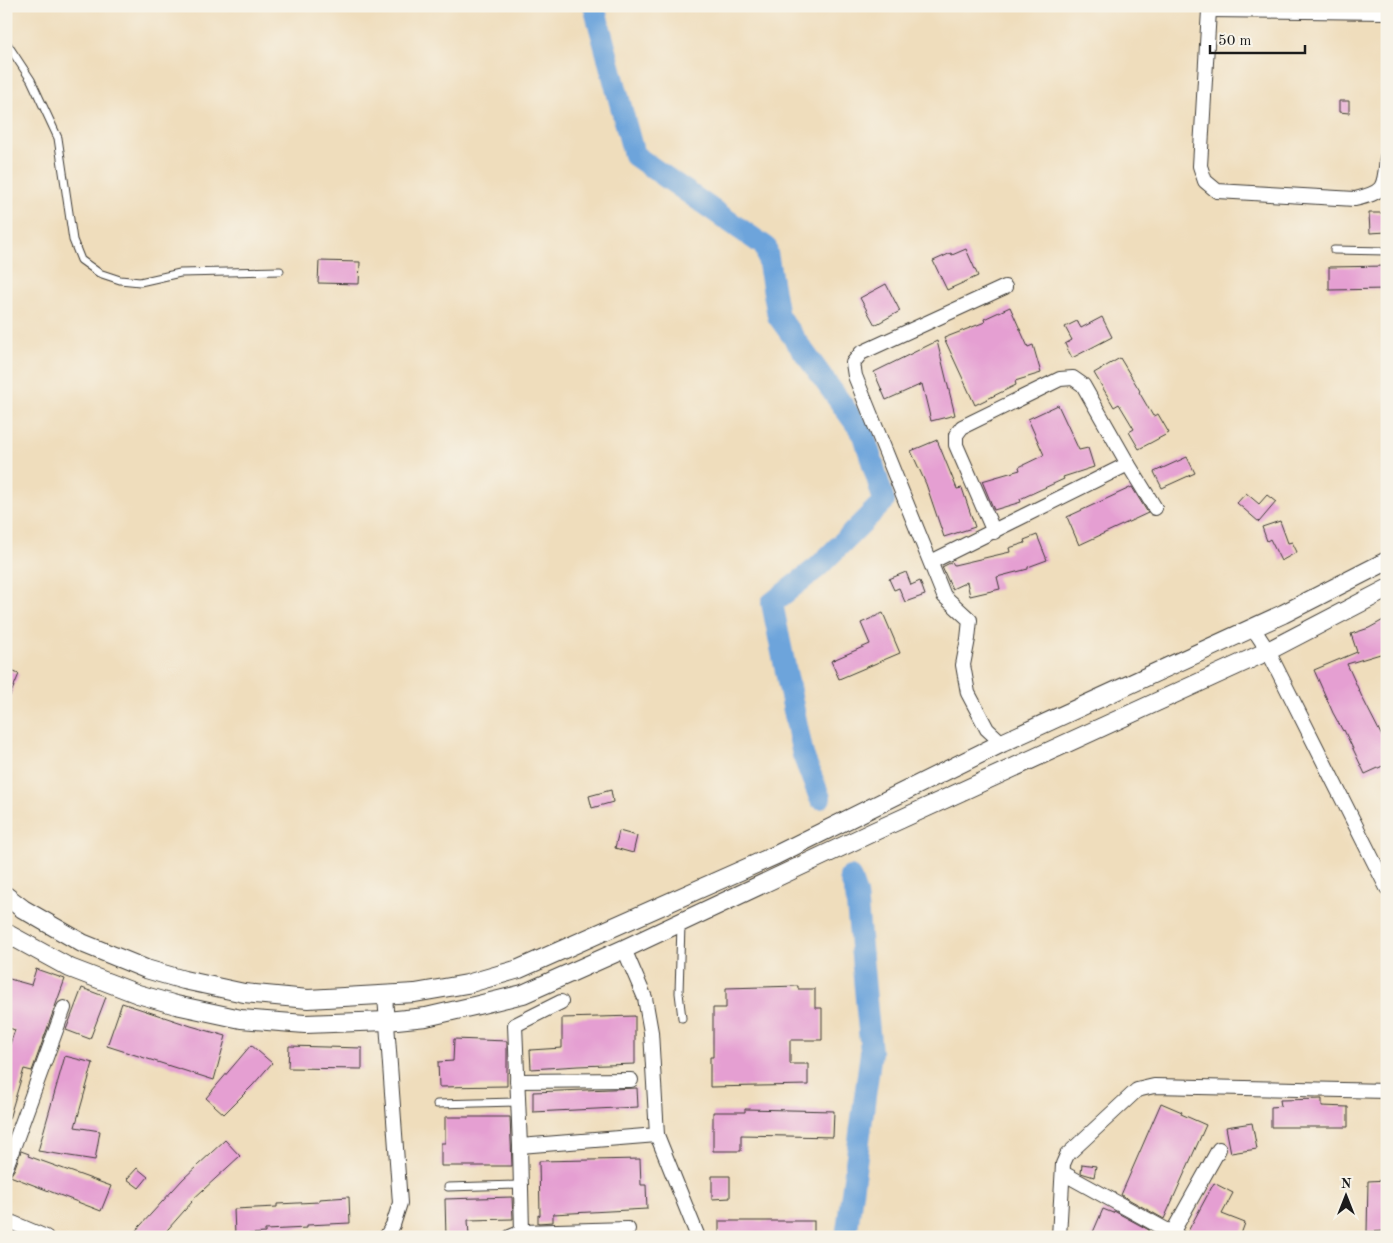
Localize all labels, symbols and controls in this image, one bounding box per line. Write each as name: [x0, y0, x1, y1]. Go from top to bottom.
scale bar: [1210, 22, 1306, 54]
text: 50 m: [1218, 34, 1252, 49]
north arrow: [1320, 1170, 1370, 1220]
text: N: [1341, 1177, 1352, 1191]

